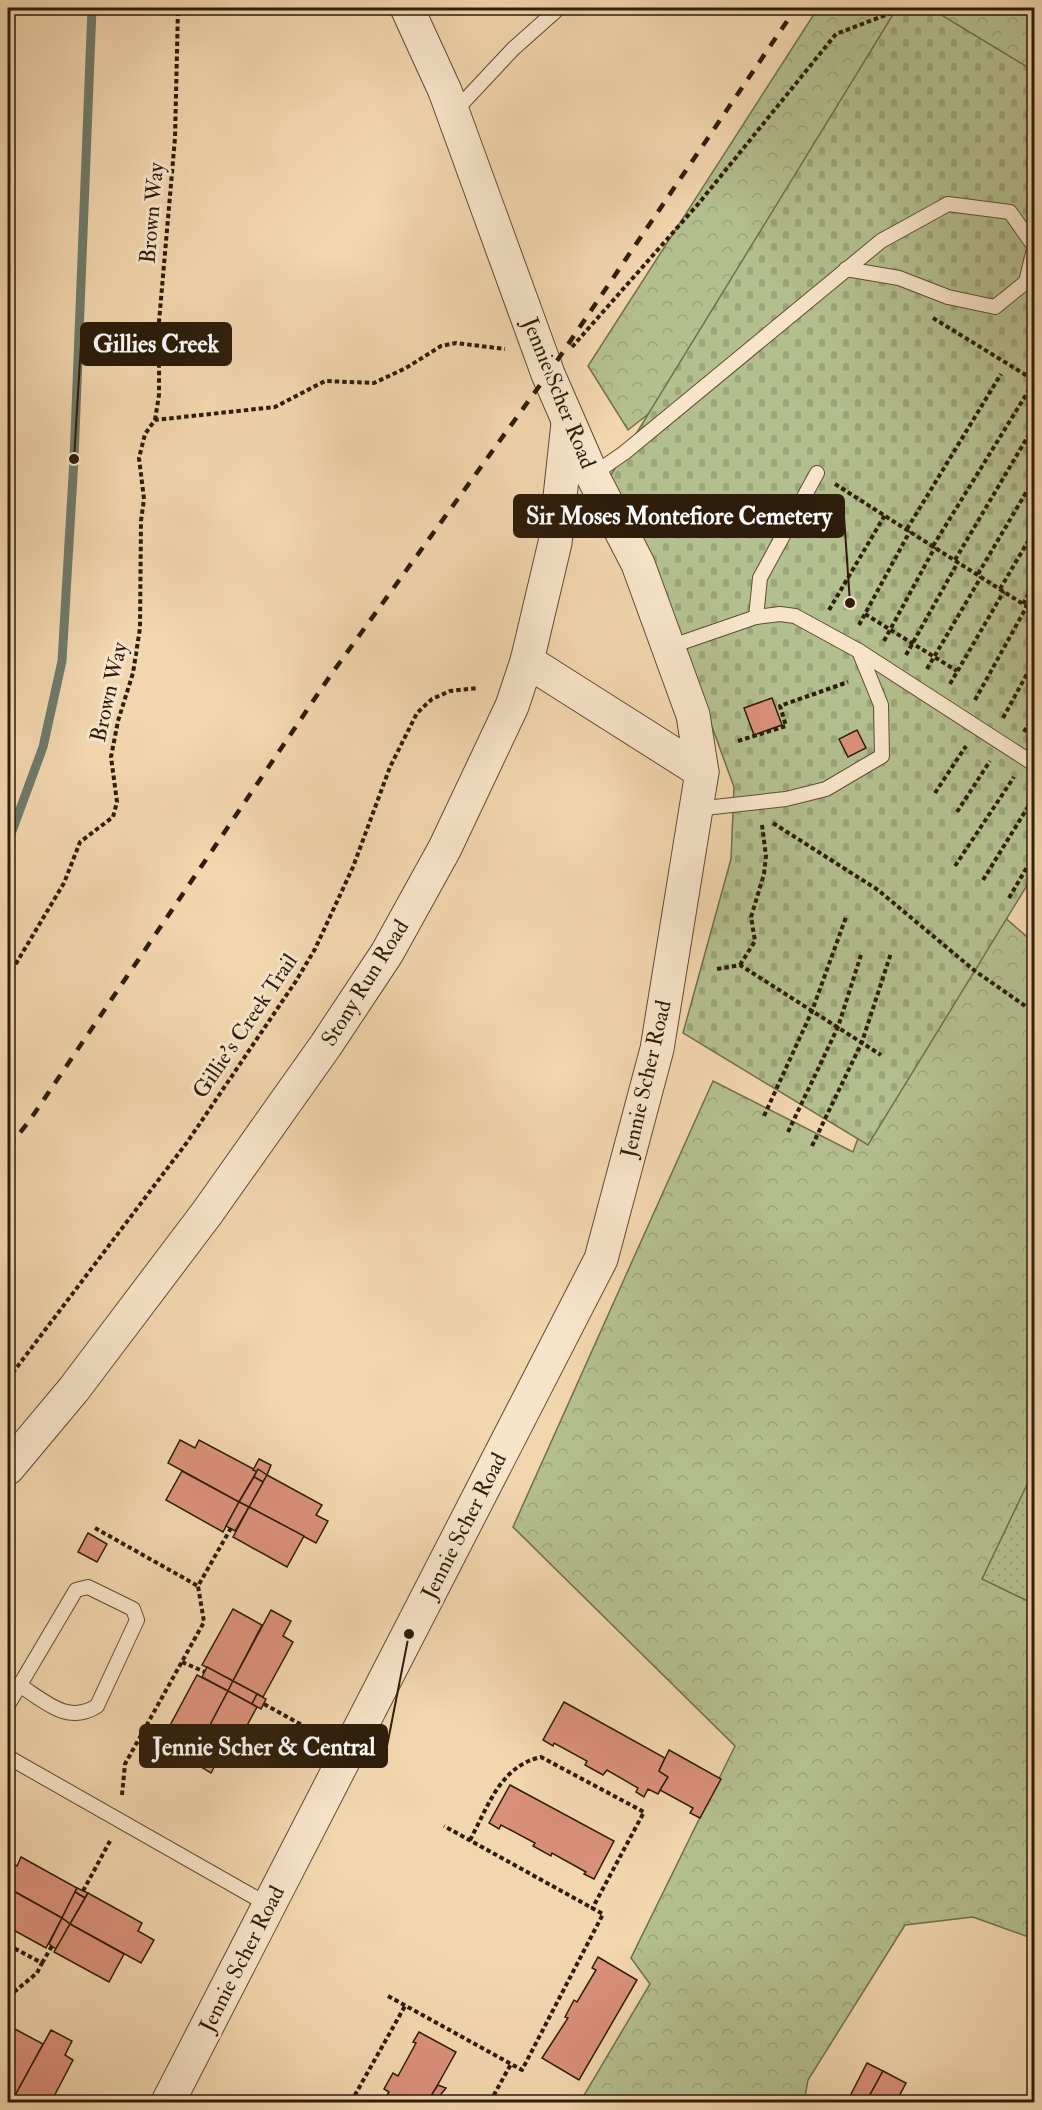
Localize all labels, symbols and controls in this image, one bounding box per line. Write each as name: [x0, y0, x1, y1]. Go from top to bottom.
street label: Brown Way: [134, 161, 170, 265]
street label: Jennie Scher Road: [516, 312, 602, 473]
callout: Gillies Creek: [81, 323, 231, 365]
text: Gillies Creek: [93, 329, 220, 360]
callout: Sir Moses Montefiore Cemetery: [514, 495, 844, 537]
text: Sir Moses Montefiore Cemetery: [526, 501, 833, 532]
street label: Brown Way: [84, 639, 134, 745]
street label: Stony Run Road: [315, 914, 415, 1052]
street label: Gillie's Creek Trail: [186, 948, 304, 1104]
street label: Jennie Scher Road: [614, 997, 678, 1161]
street label: Jennie Scher Road: [415, 1448, 513, 1605]
callout: Jennie Scher & Central: [140, 1725, 387, 1767]
text: Jennie Scher & Central: [152, 1732, 376, 1763]
street label: Jennie Scher Road: [193, 1881, 291, 2038]

